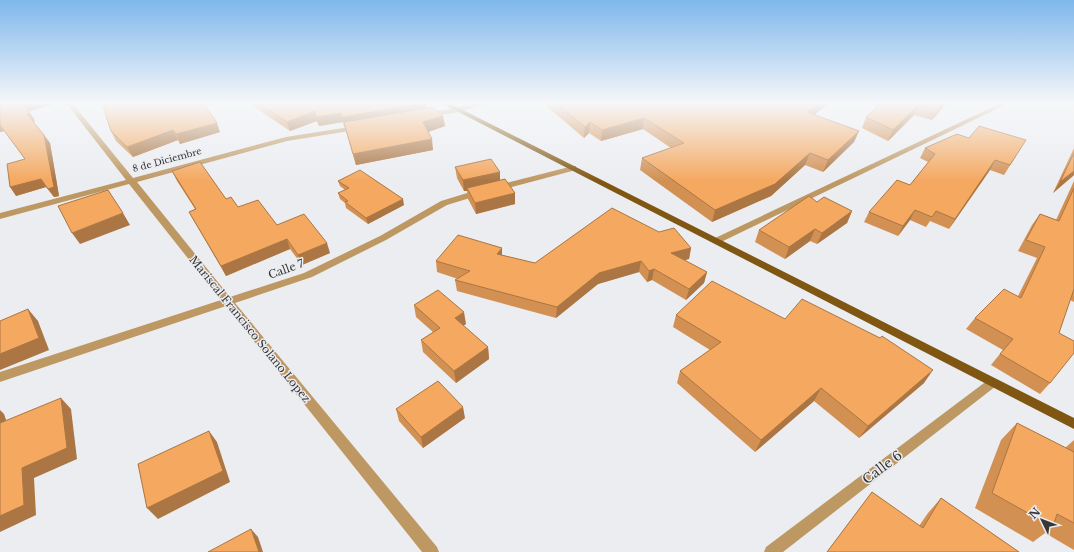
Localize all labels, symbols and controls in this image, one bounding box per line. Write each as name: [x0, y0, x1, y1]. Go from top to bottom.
street label: 8 de Diciembre: [131, 145, 203, 174]
street label: Mariscal Francisco Solano Lopez: [186, 253, 314, 405]
street label: Calle 7: [266, 256, 306, 282]
street label: Calle 6: [859, 447, 906, 488]
north arrow: [1022, 500, 1062, 540]
text: N: [1026, 504, 1044, 522]

